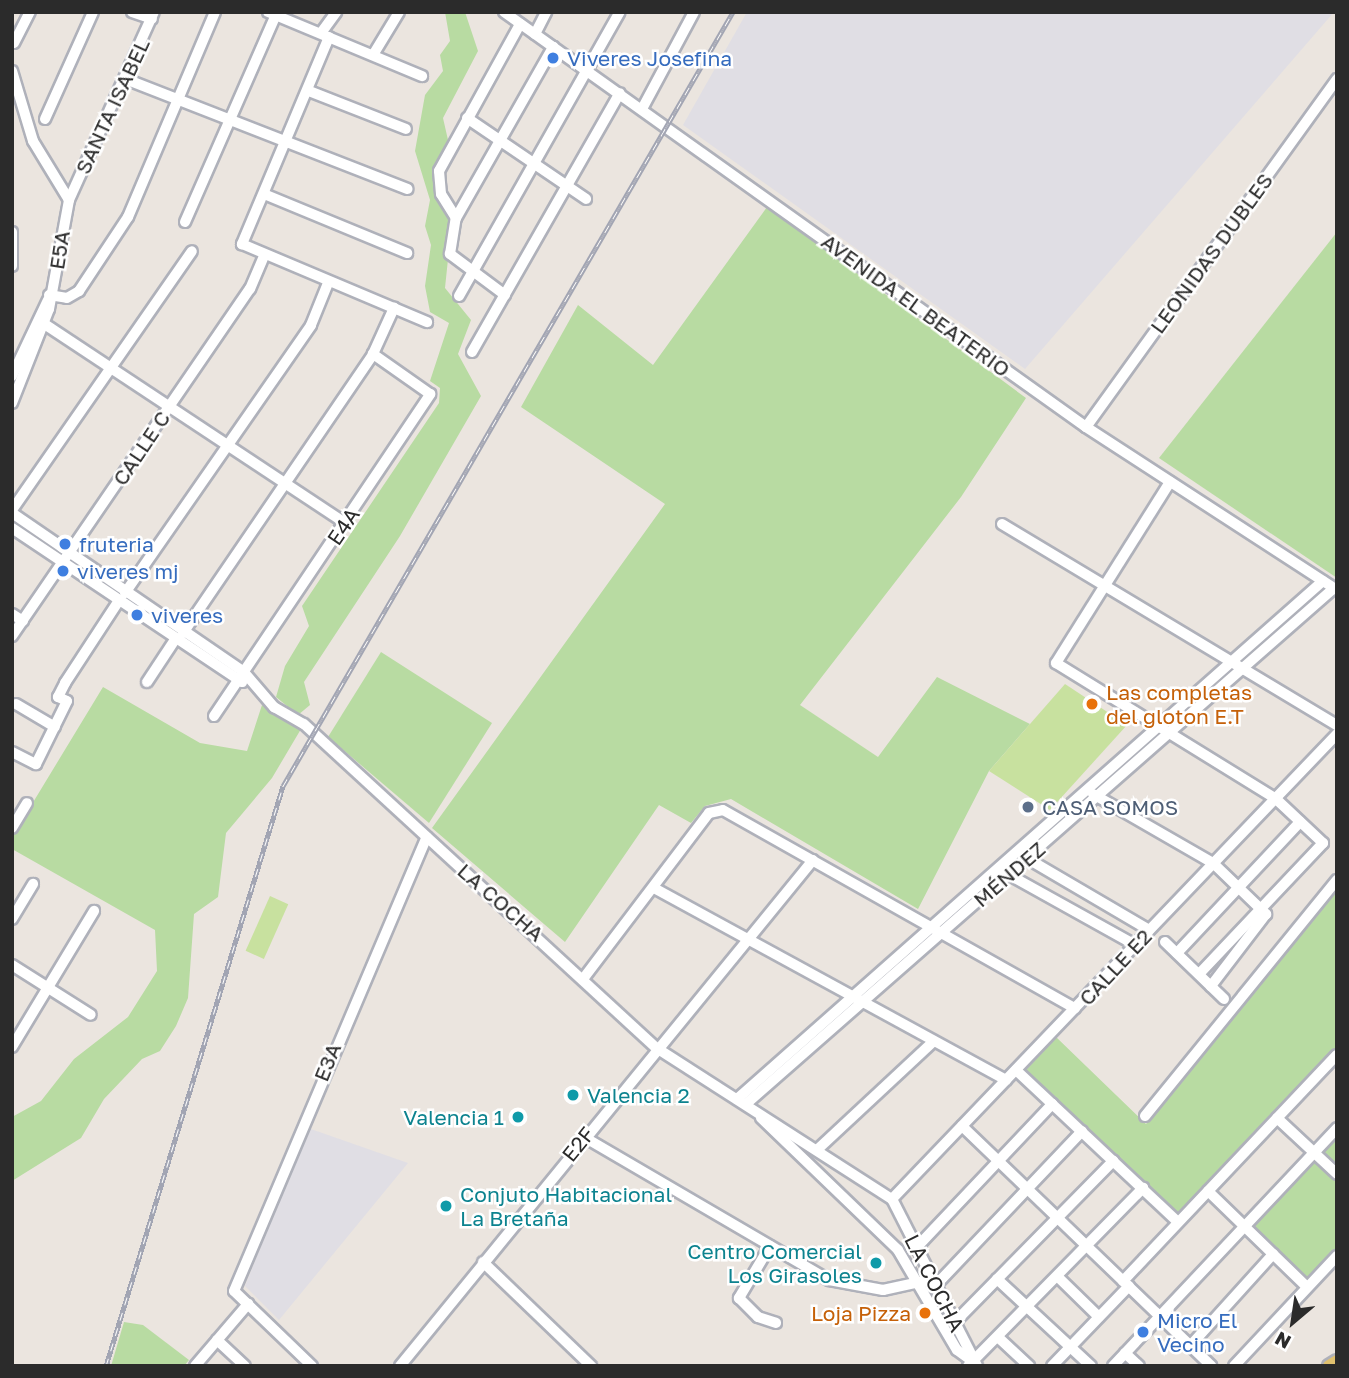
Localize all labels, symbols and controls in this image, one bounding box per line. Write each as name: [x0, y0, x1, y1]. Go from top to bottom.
street label: SANTA ISABEL: [70, 34, 154, 178]
place label: Viveres Josefina: [567, 45, 732, 71]
marker: Viveres Josefina: [545, 50, 561, 66]
street label: LEONIDAS DUBLES: [1144, 168, 1278, 338]
street label: AVENIDA EL BEATERIO: [817, 228, 1015, 382]
street label: E5A: [43, 229, 75, 271]
street label: CALLE C: [107, 406, 175, 490]
street label: E4A: [321, 503, 365, 549]
place label: fruteria: [79, 531, 154, 557]
marker: fruteria: [57, 536, 73, 552]
place label: viveres mj: [77, 558, 179, 584]
marker: viveres mj: [55, 563, 71, 579]
place label: viveres: [151, 602, 223, 628]
marker: viveres: [129, 607, 145, 623]
place label: Las completas del gloton E.T: [1106, 679, 1252, 729]
marker: Las completas del gloton E.T: [1084, 696, 1100, 712]
place label: CASA SOMOS: [1042, 794, 1178, 820]
marker: CASA SOMOS: [1020, 799, 1036, 815]
street label: MÉNDEZ: [968, 836, 1050, 912]
street label: LA COCHA: [453, 858, 549, 946]
street label: CALLE E2: [1073, 924, 1157, 1010]
street label: E3A: [308, 1039, 346, 1085]
place label: Valencia 2: [587, 1082, 690, 1108]
marker: Valencia 2: [565, 1087, 581, 1103]
place label: Valencia 1: [403, 1104, 504, 1130]
marker: Valencia 1: [510, 1109, 526, 1125]
street label: E2F: [556, 1122, 600, 1166]
place label: Conjuto Habitacional La Bretaña: [460, 1181, 672, 1231]
marker: Conjuto Habitacional La Bretaña: [438, 1198, 454, 1214]
street label: LA COCHA: [900, 1230, 970, 1336]
place label: Centro Comercial Los Girasoles: [687, 1238, 862, 1288]
marker: Centro Comercial Los Girasoles: [868, 1255, 884, 1271]
north arrow: [1258, 1287, 1328, 1357]
place label: Loja Pizza: [811, 1300, 911, 1326]
marker: Loja Pizza: [917, 1305, 933, 1321]
place label: Micro El Vecino: [1157, 1307, 1237, 1357]
marker: Micro El Vecino: [1135, 1324, 1151, 1340]
text: N: [1271, 1327, 1294, 1354]

